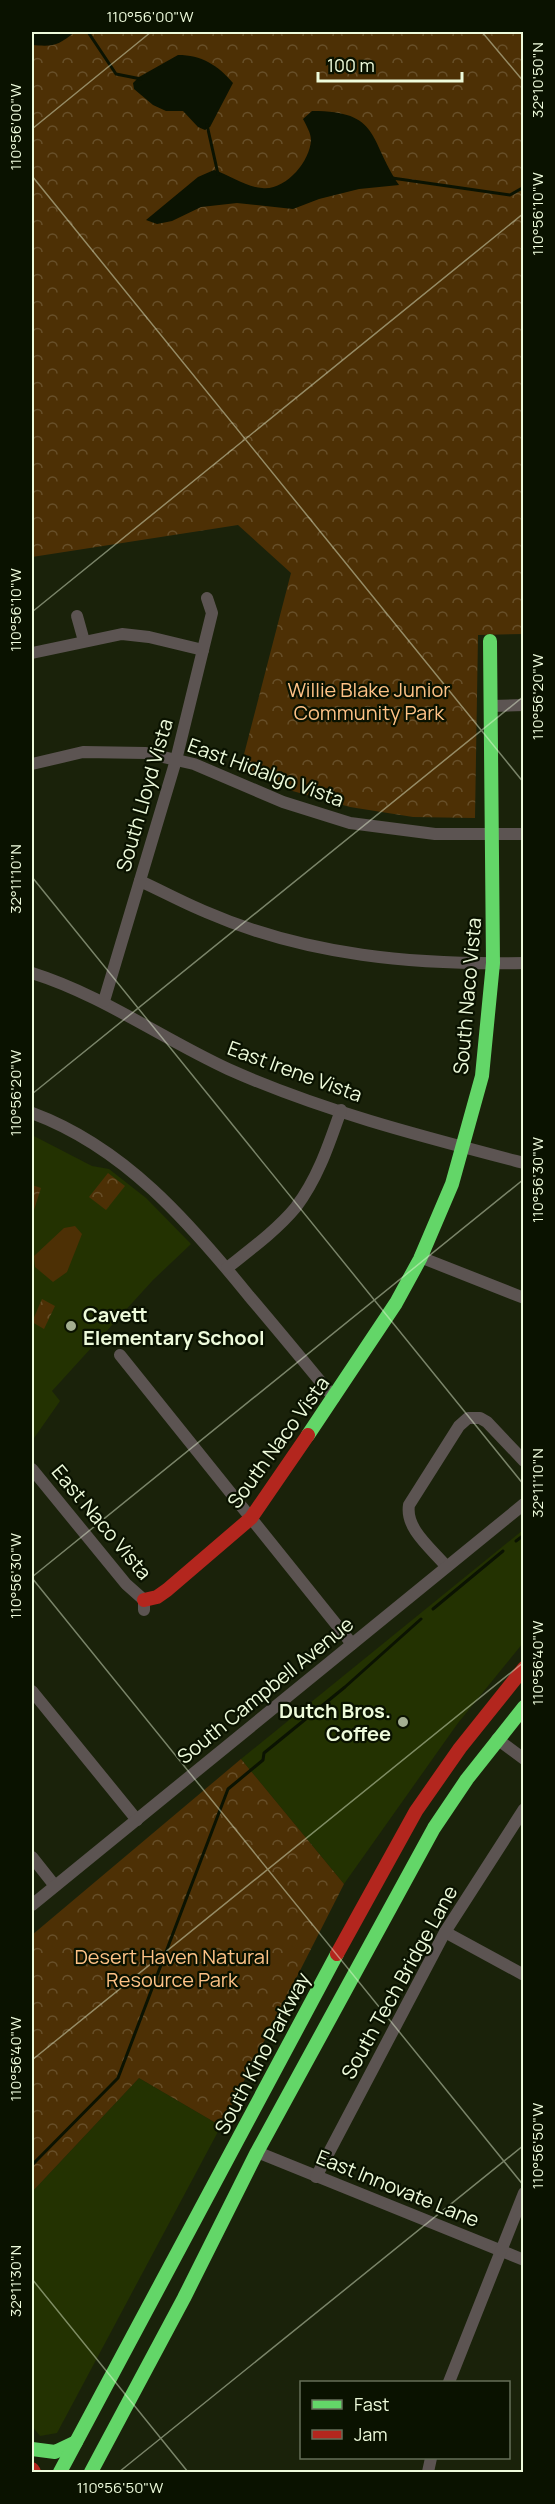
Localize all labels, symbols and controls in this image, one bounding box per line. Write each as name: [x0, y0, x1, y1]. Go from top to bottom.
text: 110°56'00"W: [107, 6, 193, 27]
text: 32°10'50"N: [527, 42, 548, 118]
scale bar: [318, 45, 462, 83]
text: 100 m: [327, 53, 375, 77]
text: 110°56'00"W: [5, 84, 26, 170]
text: 110°56'10"W: [527, 172, 548, 256]
text: 110°56'10"W: [5, 568, 26, 652]
text: 110°56'20"W: [527, 654, 548, 740]
park label: Willie Blake Junior Community Park: [288, 676, 450, 726]
street label: South Lloyd Vista: [109, 715, 179, 875]
street label: East Hidalgo Vista: [184, 731, 348, 813]
text: 32°11'10"N: [5, 844, 26, 914]
street label: South Naco Vista: [447, 916, 487, 1076]
street label: East Irene Vista: [224, 1034, 366, 1108]
text: 110°56'20"W: [5, 1050, 26, 1136]
text: 110°56'30"W: [527, 1137, 548, 1223]
place label: Cavett Elementary School: [83, 1301, 265, 1351]
marker: Cavett Elementary School: [64, 1319, 78, 1333]
street label: South Naco Vista: [221, 1370, 335, 1514]
text: 32°11'10"N: [527, 1448, 548, 1518]
street label: East Naco Vista: [46, 1459, 158, 1585]
text: 110°56'30"W: [5, 1533, 26, 1619]
street label: South Campbell Avenue: [171, 1610, 359, 1770]
text: 110°56'40"W: [527, 1621, 548, 1705]
place label: Dutch Bros. Coffee: [279, 1697, 391, 1747]
marker: Dutch Bros. Coffee: [396, 1715, 410, 1729]
street label: South Tech Bridge Lane: [335, 1880, 463, 2084]
park label: Desert Haven Natural Resource Park: [74, 1943, 270, 1993]
street label: South Kino Parkway: [208, 1967, 316, 2139]
text: 110°56'40"W: [5, 2017, 26, 2101]
text: 110°56'50"W: [527, 2103, 548, 2189]
street label: East Innovate Lane: [312, 2143, 484, 2233]
text: 32°11'30"N: [5, 2245, 26, 2317]
legend: [300, 2381, 510, 2459]
text: Fast: [354, 2392, 389, 2416]
text: Jam: [354, 2422, 388, 2446]
text: 110°56'50"W: [77, 2477, 163, 2498]

